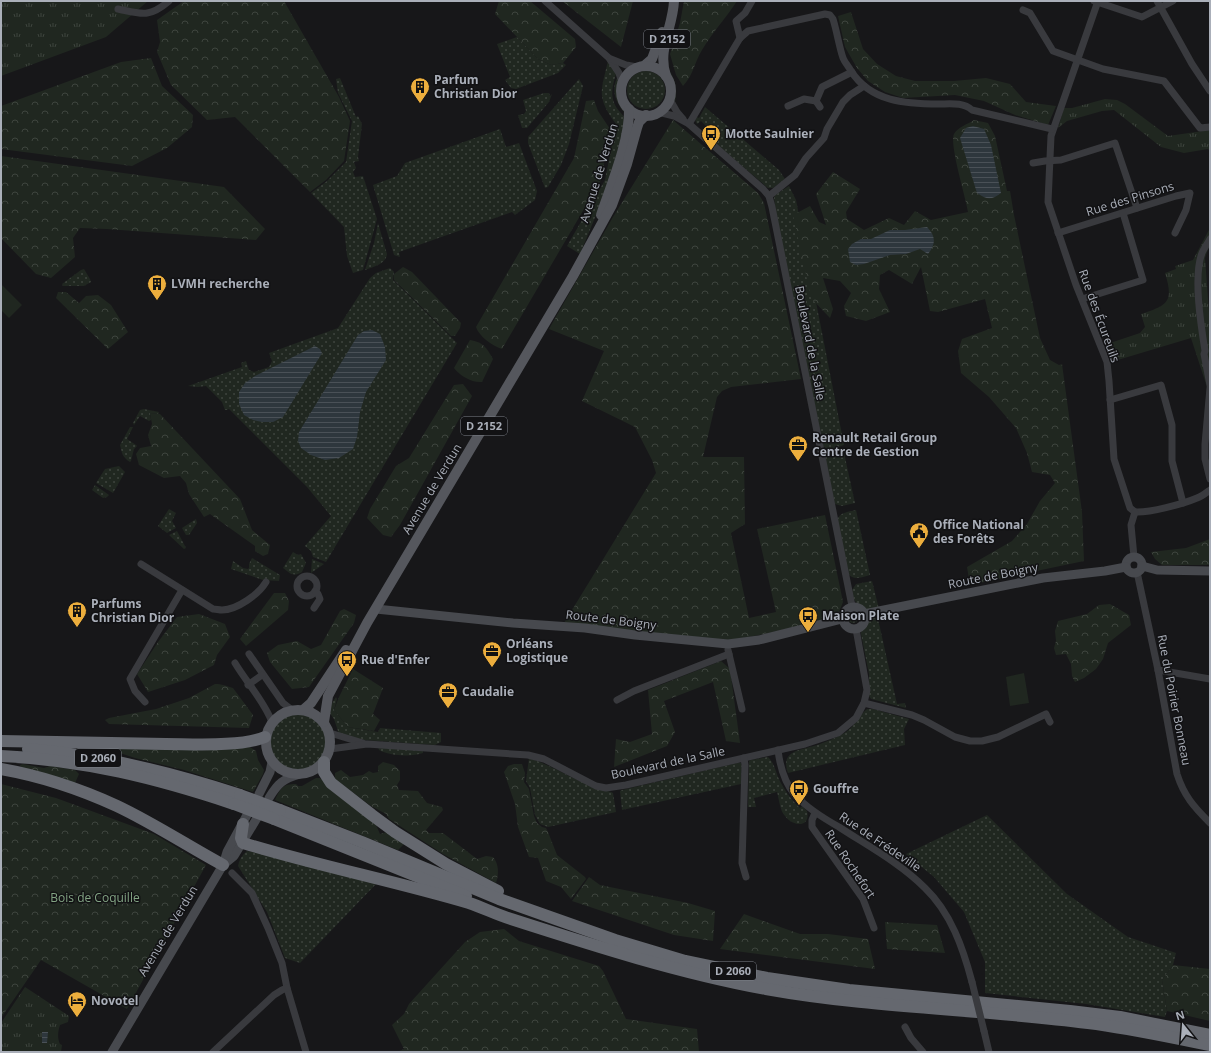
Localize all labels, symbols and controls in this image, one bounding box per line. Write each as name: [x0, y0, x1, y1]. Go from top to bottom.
road number: D 2152: [644, 30, 690, 48]
place label: Parfum Christian Dior: [434, 71, 518, 102]
building icon: Parfum Christian Dior: [409, 76, 431, 104]
street label: Avenue de Verdun: [575, 121, 622, 225]
bus stop icon: Motte Saulnier: [700, 123, 722, 151]
place label: Motte Saulnier: [725, 125, 814, 142]
street label: Rue des Pinsons: [1084, 177, 1176, 220]
street label: Rue des Écureuils: [1075, 267, 1124, 365]
building icon: LVMH recherche: [146, 273, 168, 301]
place label: LVMH recherche: [171, 275, 269, 292]
street label: Boulevard de la Salle: [791, 284, 830, 402]
road number: D 2152: [461, 417, 507, 435]
place label: Renault Retail Group Centre de Gestion: [812, 429, 937, 460]
office icon: Renault Retail Group Centre de Gestion: [787, 434, 809, 462]
street label: Avenue de Verdun: [398, 440, 465, 537]
place label: Office National des Forêts: [933, 516, 1024, 547]
public building icon: Office National des Forêts: [908, 521, 930, 549]
street label: Route de Boigny: [947, 558, 1040, 593]
place label: Parfums Christian Dior: [91, 595, 175, 626]
building icon: Parfums Christian Dior: [66, 600, 88, 628]
bus stop icon: Maison Plate: [797, 605, 819, 633]
street label: Route de Boigny: [565, 606, 658, 634]
place label: Maison Plate: [822, 607, 899, 624]
street label: Rue du Poirier Bonneau: [1153, 633, 1196, 767]
place label: Orléans Logistique: [506, 635, 568, 666]
office icon: Orléans Logistique: [481, 640, 503, 668]
bus stop icon: Rue d'Enfer: [336, 649, 358, 677]
place label: Rue d'Enfer: [361, 651, 430, 668]
office icon: Caudalie: [437, 681, 459, 709]
place label: Caudalie: [462, 683, 514, 700]
street label: Boulevard de la Salle: [609, 742, 727, 783]
road number: D 2060: [75, 749, 121, 767]
bus stop icon: Gouffre: [788, 778, 810, 806]
place label: Gouffre: [813, 780, 859, 797]
street label: Rue de Frédeville: [836, 808, 925, 875]
street label: Rue Rochefort: [821, 826, 880, 901]
street label: Avenue de Verdun: [134, 882, 201, 979]
park label: Bois de Coquille: [50, 889, 140, 906]
road number: D 2060: [710, 962, 756, 980]
hotel icon: Novotel: [66, 990, 88, 1018]
place label: Novotel: [91, 992, 138, 1009]
north arrow: [1163, 1005, 1203, 1045]
text: N: [1173, 1006, 1186, 1023]

